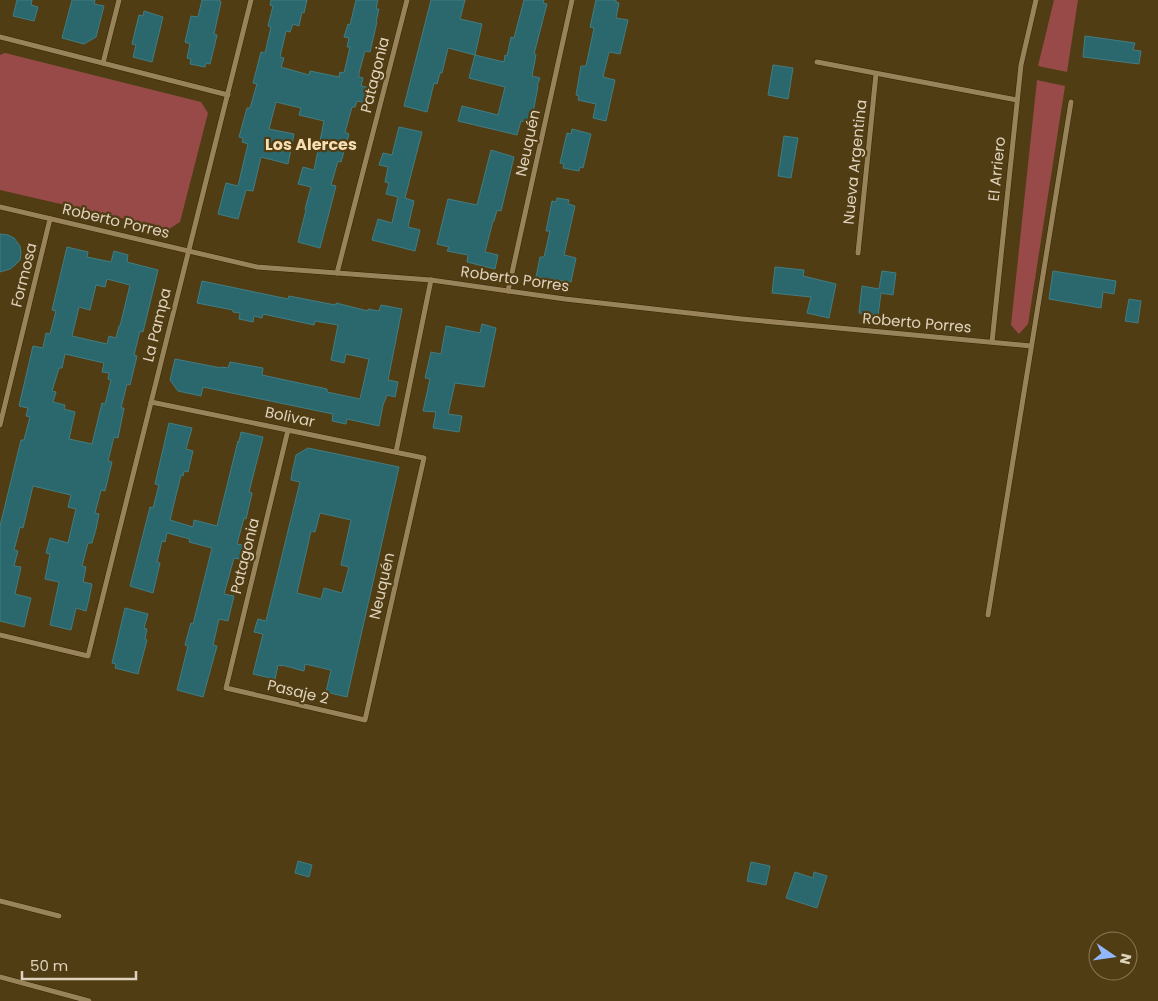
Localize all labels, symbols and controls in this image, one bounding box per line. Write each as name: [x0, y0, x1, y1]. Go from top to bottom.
street label: Patagonia: [355, 35, 394, 115]
street label: Nueva Argentina: [837, 98, 872, 226]
street label: Neuquén: [510, 107, 545, 178]
district label: Los Alerces: [265, 133, 357, 156]
street label: El Arriero: [983, 136, 1010, 202]
street label: Roberto Porres: [60, 198, 172, 243]
street label: Formosa: [5, 240, 42, 309]
street label: Roberto Porres: [459, 260, 571, 297]
street label: La Pampa: [137, 286, 176, 364]
street label: Roberto Porres: [862, 307, 973, 338]
street label: Bolivar: [263, 401, 317, 432]
street label: Patagonia: [225, 516, 264, 596]
street label: Neuquén: [364, 550, 399, 621]
street label: Pasaje 2: [265, 674, 331, 709]
north arrow: [1088, 931, 1138, 981]
scale bar: [22, 948, 136, 980]
text: N: [1115, 952, 1137, 966]
text: 50 m: [30, 955, 68, 976]

